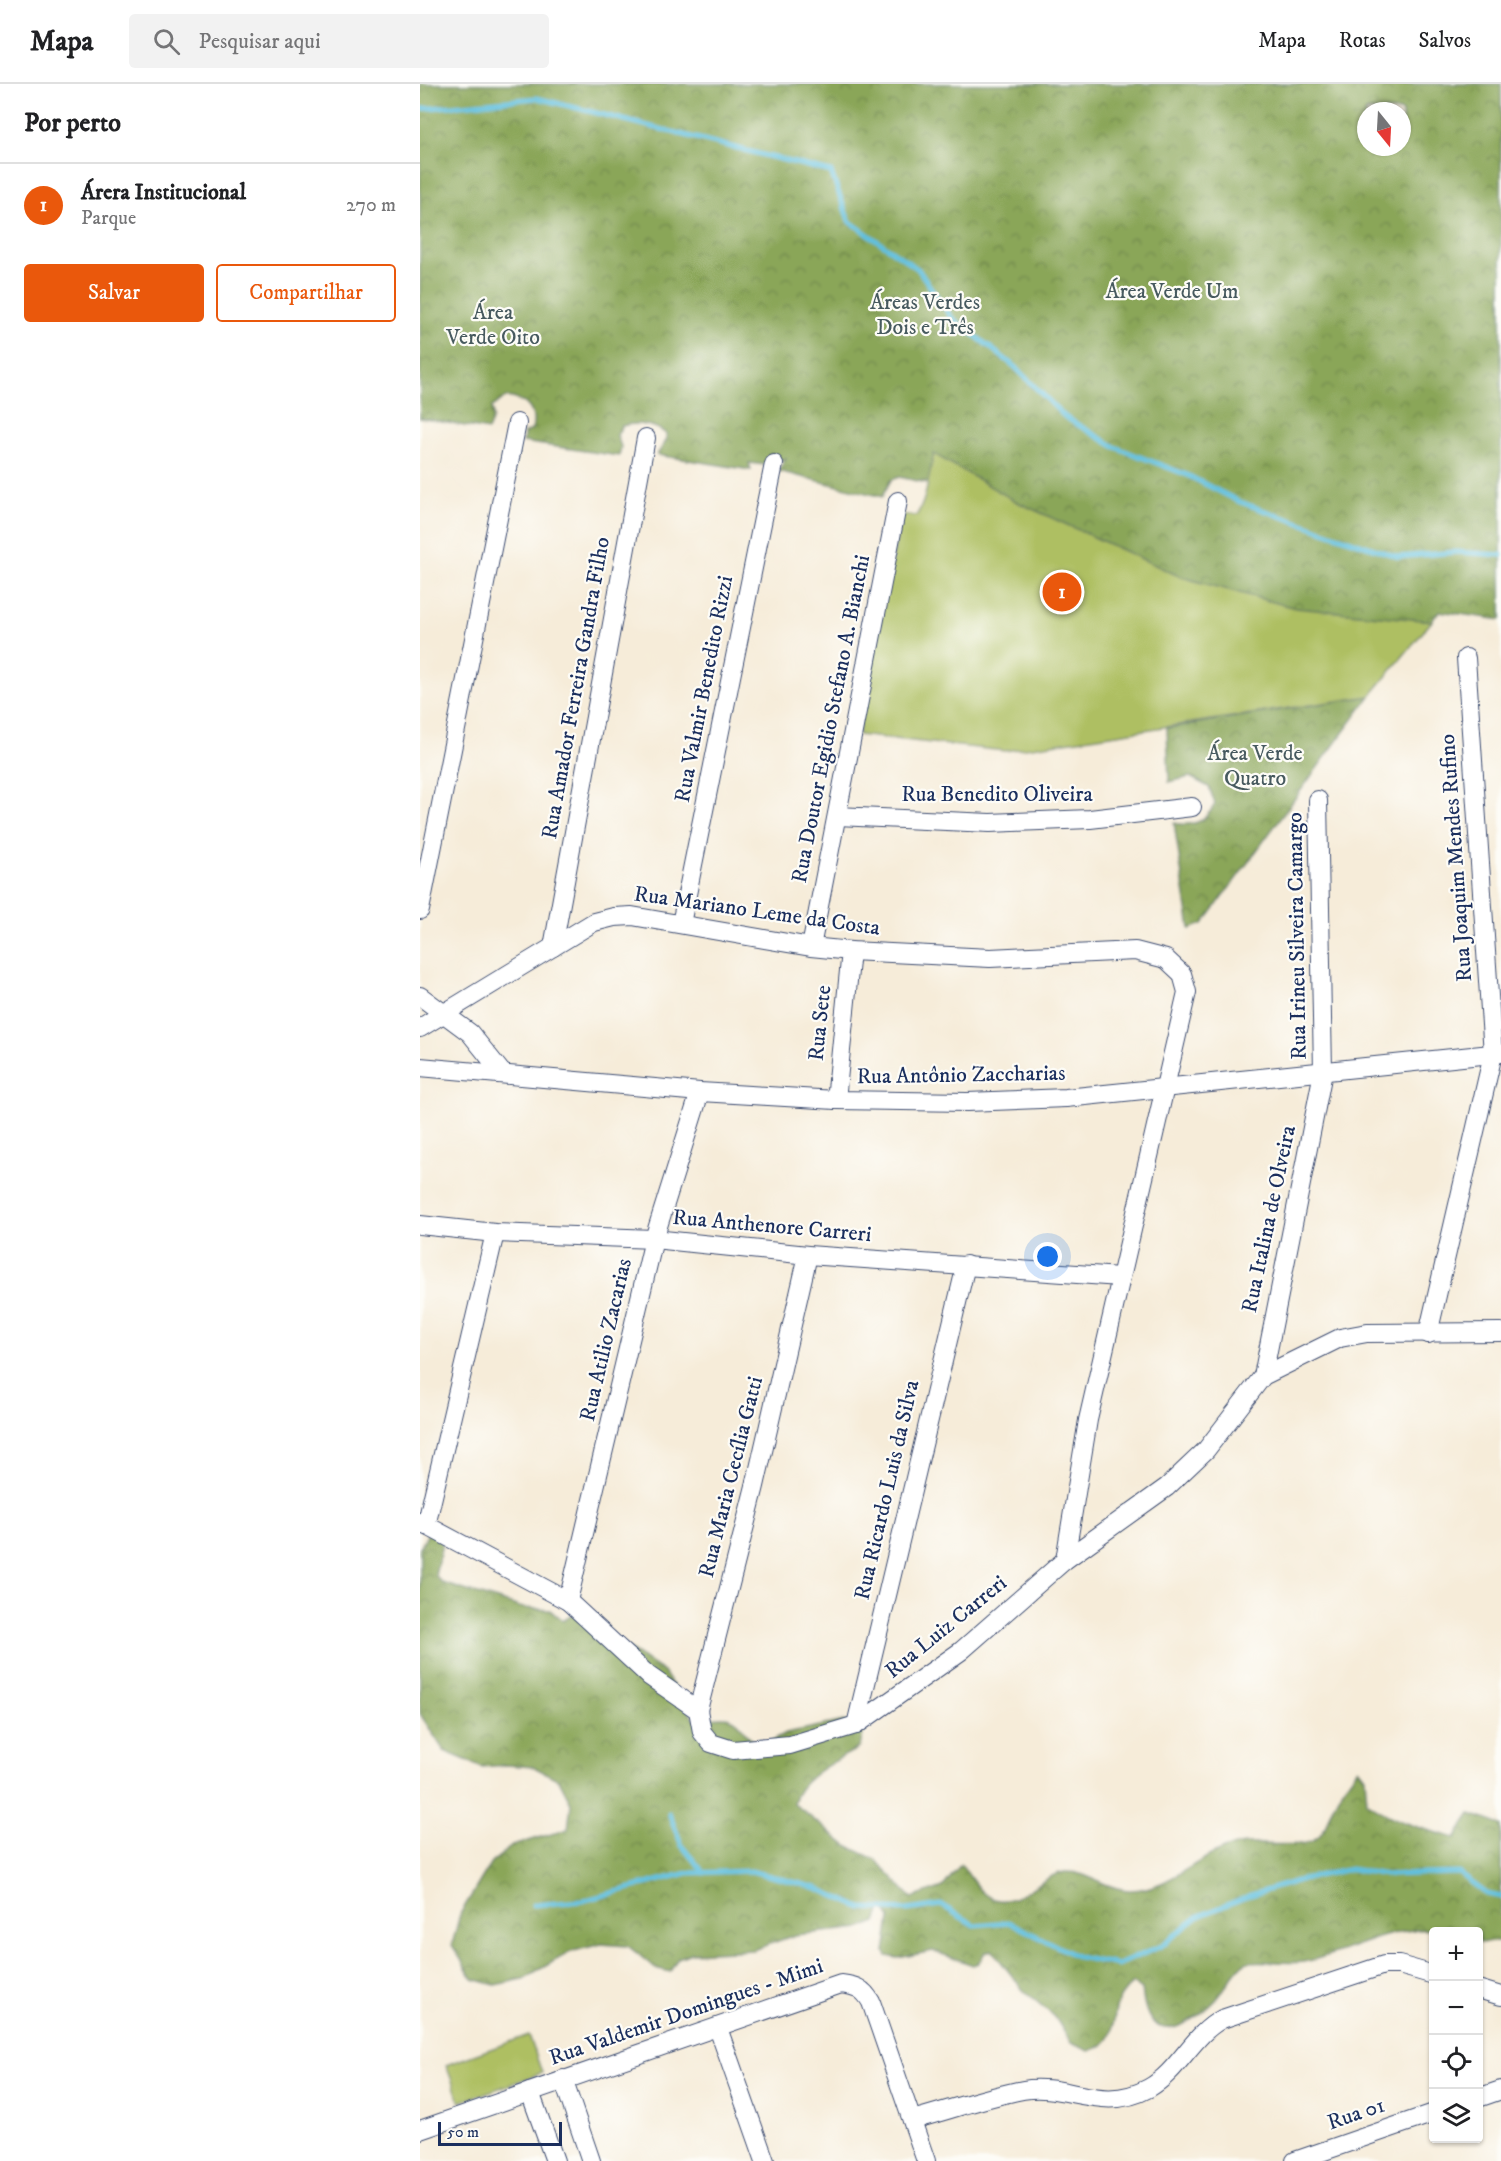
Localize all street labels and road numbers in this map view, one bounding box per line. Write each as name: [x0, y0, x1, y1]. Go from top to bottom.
street label: Rua Amador Ferreira Gandra Filho: [536, 535, 616, 841]
street label: Rua Doutor Egidio Stefano A. Bianchi: [786, 553, 876, 885]
street label: Rua Valmir Benedito Rizzi: [669, 573, 739, 805]
street label: Rua Joaquim Mendes Rufino: [1434, 733, 1478, 983]
street label: Rua Benedito Oliveira: [901, 781, 1093, 808]
street label: Rua Irineu Silveira Camargo: [1281, 812, 1313, 1060]
street label: Rua Mariano Leme da Costa: [632, 880, 882, 942]
street label: Rua Sete: [803, 984, 837, 1062]
street label: Rua Antônio Zaccharias: [856, 1060, 1066, 1090]
street label: Rua Italina de Olveira: [1236, 1122, 1302, 1315]
street label: Rua Anthenore Carreri: [671, 1204, 873, 1248]
street label: Rua Atilio Zacarias: [574, 1256, 638, 1424]
street label: Rua Maria Cecília Gatti: [693, 1374, 769, 1580]
street label: Rua Ricardo Luis da Silva: [849, 1377, 926, 1603]
street label: Rua Luiz Carreri: [880, 1570, 1012, 1684]
street label: Rua Valdemir Domingues - Mimi: [545, 1952, 827, 2072]
street label: Rua 01: [1324, 2092, 1388, 2136]

